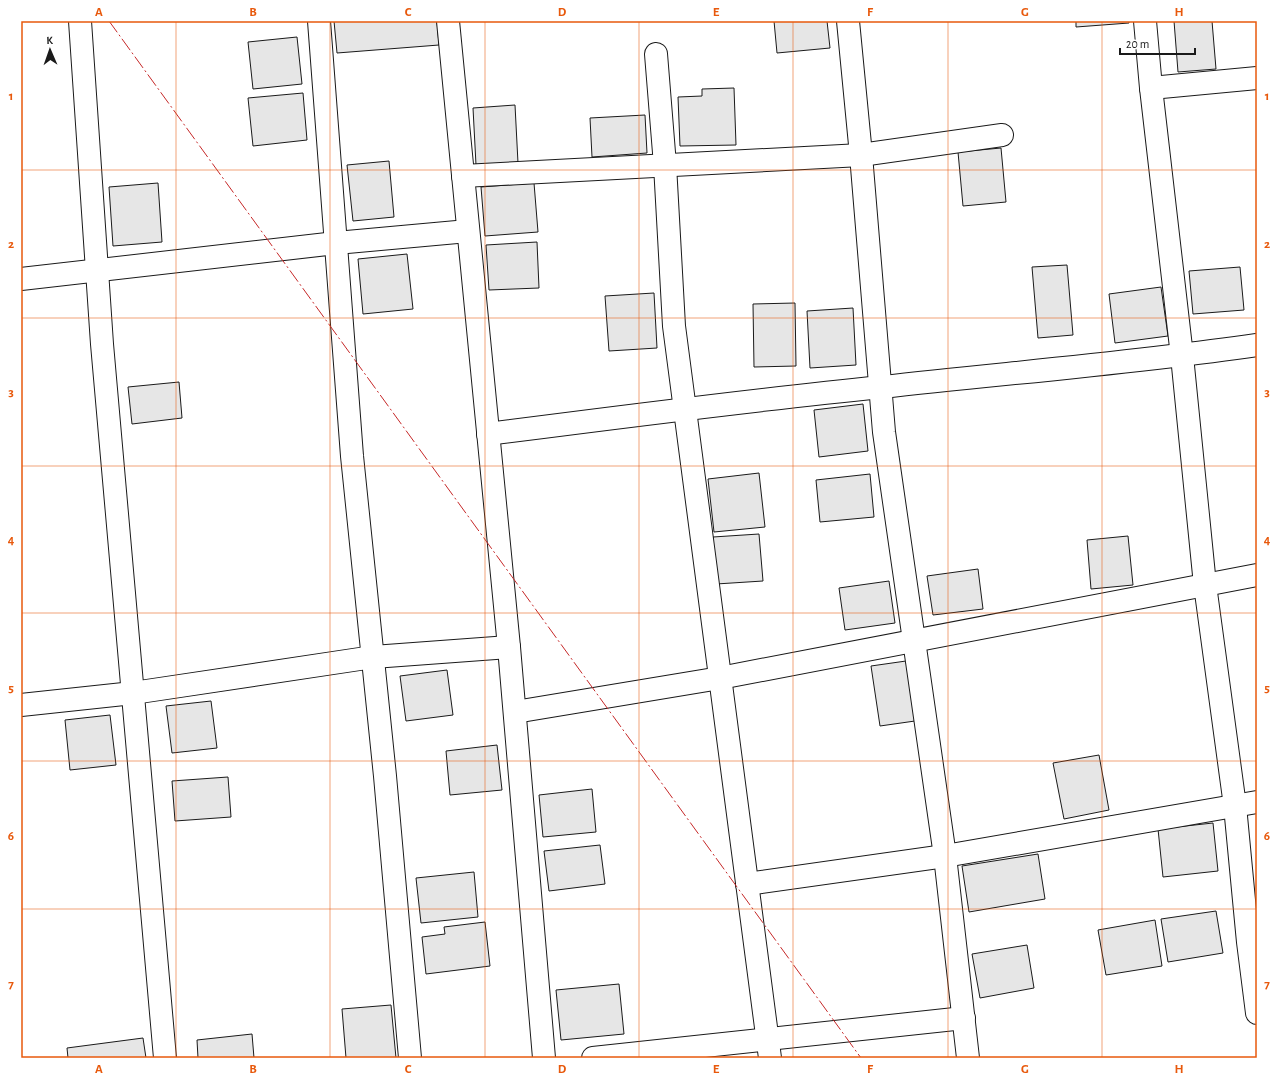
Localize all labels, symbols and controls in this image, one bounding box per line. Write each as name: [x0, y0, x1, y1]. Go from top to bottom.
text: A: [95, 6, 103, 19]
text: B: [249, 6, 257, 19]
text: C: [405, 6, 412, 19]
text: D: [558, 6, 567, 19]
text: E: [713, 6, 720, 19]
text: F: [867, 6, 874, 19]
text: G: [1021, 6, 1029, 19]
text: H: [1174, 6, 1184, 19]
north arrow: [30, 30, 70, 70]
scale bar: [1120, 30, 1195, 56]
text: K: [46, 35, 54, 46]
text: 20 m: [1126, 38, 1149, 50]
text: 1: [9, 90, 13, 103]
text: 1: [1265, 90, 1269, 103]
text: 2: [8, 238, 14, 251]
text: 2: [1264, 238, 1270, 251]
text: 3: [8, 386, 14, 399]
text: 3: [1264, 386, 1270, 399]
text: 4: [8, 534, 15, 547]
text: 4: [1264, 534, 1271, 547]
text: 5: [8, 682, 14, 695]
text: 5: [1264, 682, 1270, 695]
text: 6: [8, 830, 14, 843]
text: 6: [1264, 830, 1270, 843]
text: 7: [8, 978, 14, 991]
text: 7: [1264, 978, 1270, 991]
text: A: [95, 1063, 103, 1076]
text: B: [249, 1063, 257, 1076]
text: C: [405, 1063, 412, 1076]
text: D: [558, 1063, 567, 1076]
text: E: [713, 1063, 720, 1076]
text: F: [867, 1063, 874, 1076]
text: G: [1021, 1063, 1029, 1076]
text: H: [1174, 1063, 1184, 1076]

